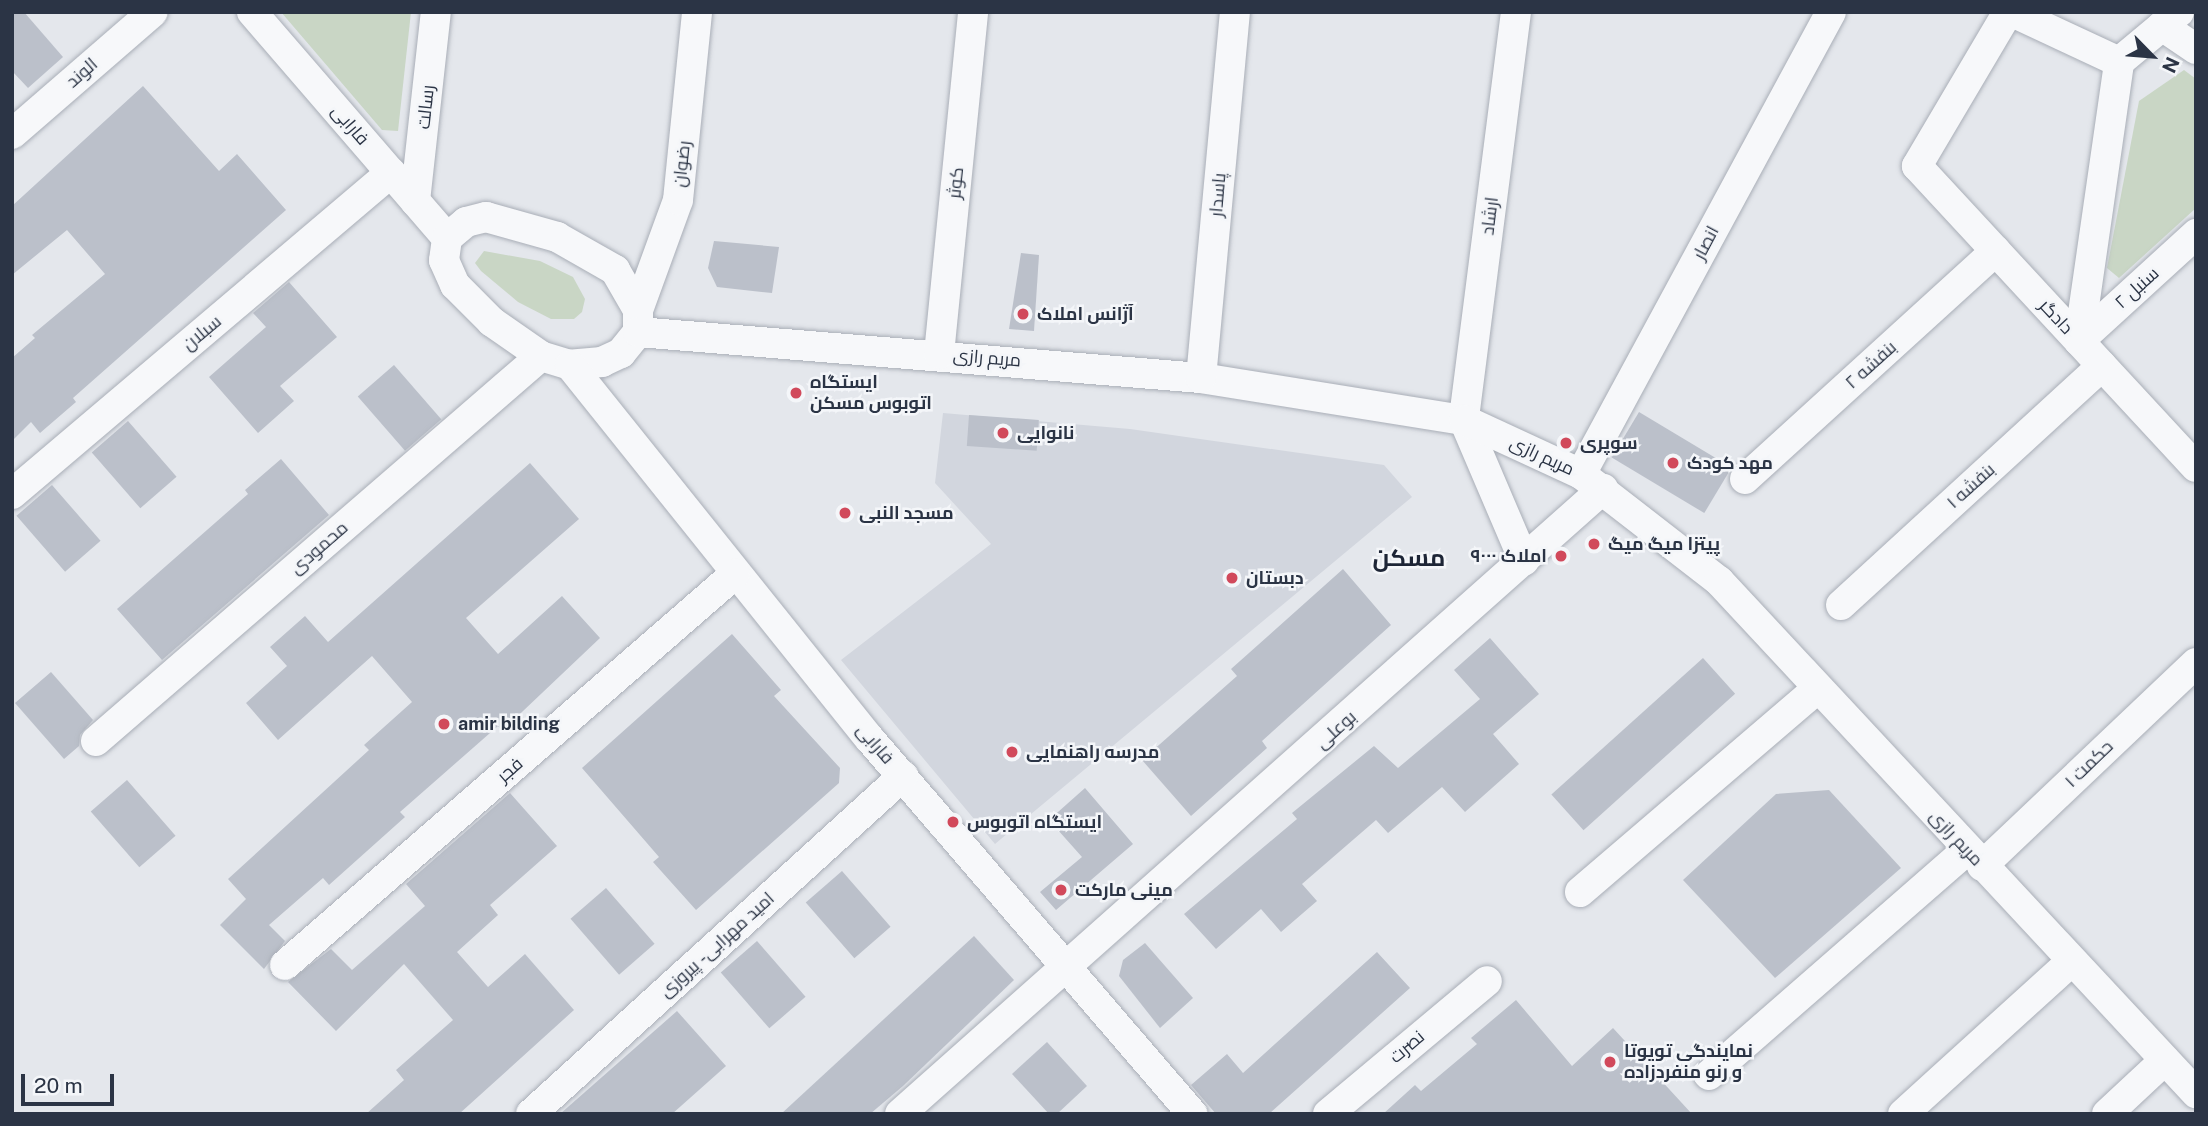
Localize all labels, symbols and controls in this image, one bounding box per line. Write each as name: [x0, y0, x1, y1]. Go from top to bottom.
north arrow: [2117, 21, 2187, 91]
street label: الوند: [62, 53, 102, 93]
text: N: [2158, 53, 2184, 76]
street label: رسالت: [413, 84, 439, 130]
street label: فارابی: [327, 100, 373, 150]
street label: رضوان: [669, 140, 695, 188]
street label: کوثر: [944, 166, 968, 200]
street label: پاسدار: [1205, 172, 1231, 218]
street label: ارشاد: [1477, 196, 1503, 236]
street label: انصار: [1688, 222, 1724, 264]
street label: سنبل ۲: [2110, 263, 2164, 313]
street label: دادگر: [2035, 295, 2077, 339]
place label: آژانس املاک: [1037, 303, 1134, 325]
marker: آژانس املاک: [1015, 306, 1031, 322]
street label: سبلان: [178, 311, 226, 355]
street label: بنفشه ۲: [1841, 336, 1901, 394]
street label: مریم رازی: [952, 344, 1022, 372]
place label: ایستگاه اتوبوس مسکن: [810, 372, 932, 414]
marker: ایستگاه اتوبوس مسکن: [788, 385, 804, 401]
place label: نانوایی: [1017, 422, 1074, 444]
marker: نانوایی: [995, 425, 1011, 441]
street label: مریم رازی: [1506, 432, 1578, 480]
place label: سوپری: [1580, 432, 1638, 454]
marker: سوپری: [1558, 435, 1574, 451]
place label: مهد کودک: [1687, 452, 1773, 474]
marker: مهد کودک: [1665, 455, 1681, 471]
street label: بنفشه ۱: [1942, 459, 2000, 513]
place label: مسجد النبی: [859, 502, 954, 524]
marker: مسجد النبی: [837, 505, 853, 521]
street label: محمودی: [286, 517, 352, 579]
place label: پیتزا میگ میگ: [1608, 533, 1720, 555]
marker: پیتزا میگ میگ: [1586, 536, 1602, 552]
district label: مسکن: [1373, 544, 1445, 572]
place label: املاک ۹۰۰۰: [1470, 545, 1547, 567]
marker: املاک ۹۰۰۰: [1553, 548, 1569, 564]
place label: دبستان: [1246, 567, 1304, 589]
marker: دبستان: [1224, 570, 1240, 586]
street label: بوعلی: [1311, 706, 1361, 754]
place label: amir bilding: [458, 713, 560, 735]
marker: amir bilding: [436, 716, 452, 732]
street label: فارابی: [852, 719, 898, 769]
street label: حکمت ۱: [2060, 736, 2118, 792]
place label: مدرسه راهنمایی: [1026, 741, 1159, 763]
marker: مدرسه راهنمایی: [1004, 744, 1020, 760]
street label: فجر: [493, 753, 527, 787]
street label: مریم رازی: [1925, 806, 1987, 870]
place label: ایستگاه اتوبوس: [967, 811, 1102, 833]
marker: ایستگاه اتوبوس: [945, 814, 961, 830]
place label: مینی مارکت: [1075, 879, 1173, 901]
marker: مینی مارکت: [1053, 882, 1069, 898]
street label: امید مهرابی - پیروزی: [653, 886, 781, 1004]
street label: نصرت: [1385, 1026, 1429, 1068]
place label: نمایندگی تویوتا و رنو منفردزاده: [1624, 1041, 1753, 1084]
marker: نمایندگی تویوتا و رنو منفردزاده: [1602, 1054, 1618, 1070]
scale bar: [24, 1060, 117, 1104]
text: 20 m: [34, 1073, 83, 1098]

